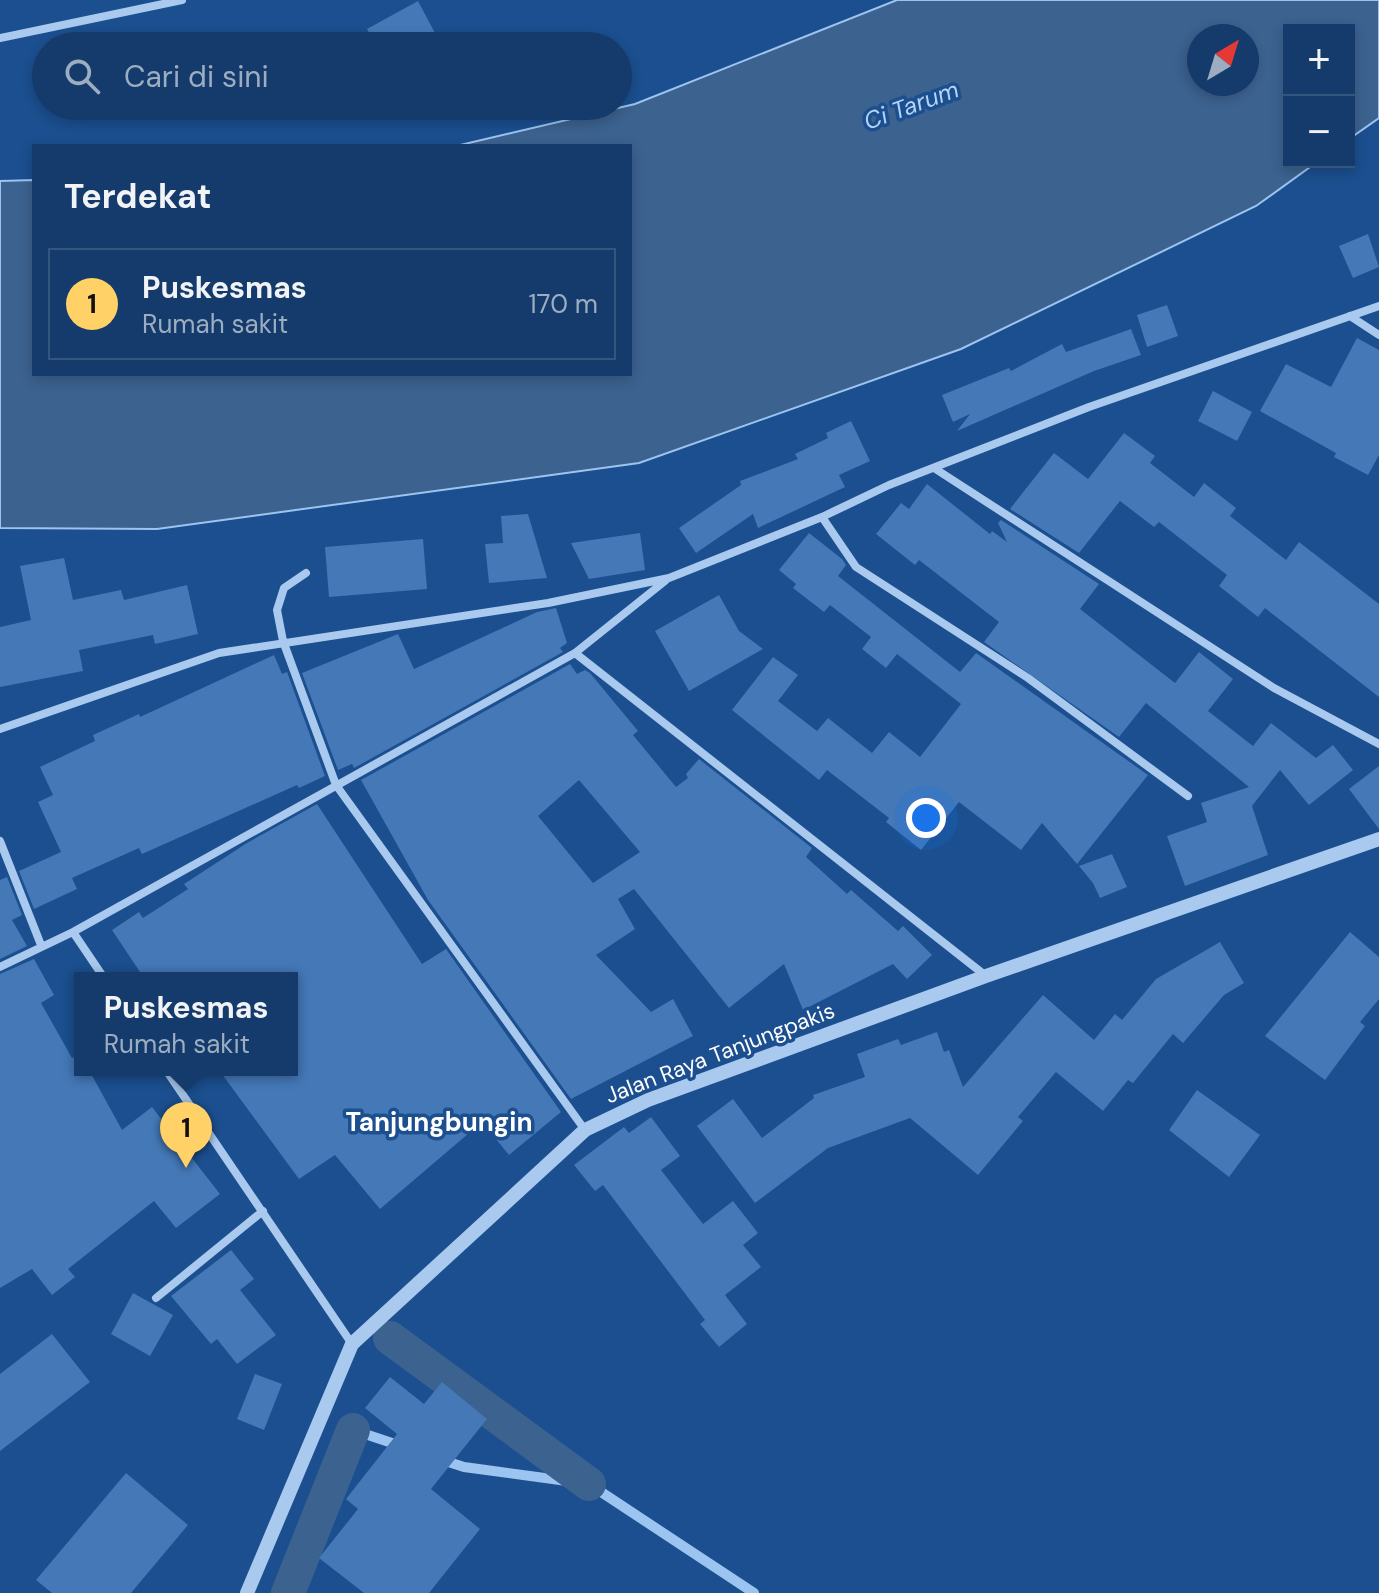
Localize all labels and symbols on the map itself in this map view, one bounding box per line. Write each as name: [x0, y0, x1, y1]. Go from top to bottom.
north arrow: [1187, 24, 1259, 96]
water label: Ci Tarum: [859, 74, 963, 136]
your location: [906, 798, 946, 838]
street label: Jalan Raya Tanjungpakis: [601, 996, 839, 1110]
pin: 1: [160, 1102, 212, 1168]
district label: Tanjungbungin: [346, 1105, 532, 1139]

